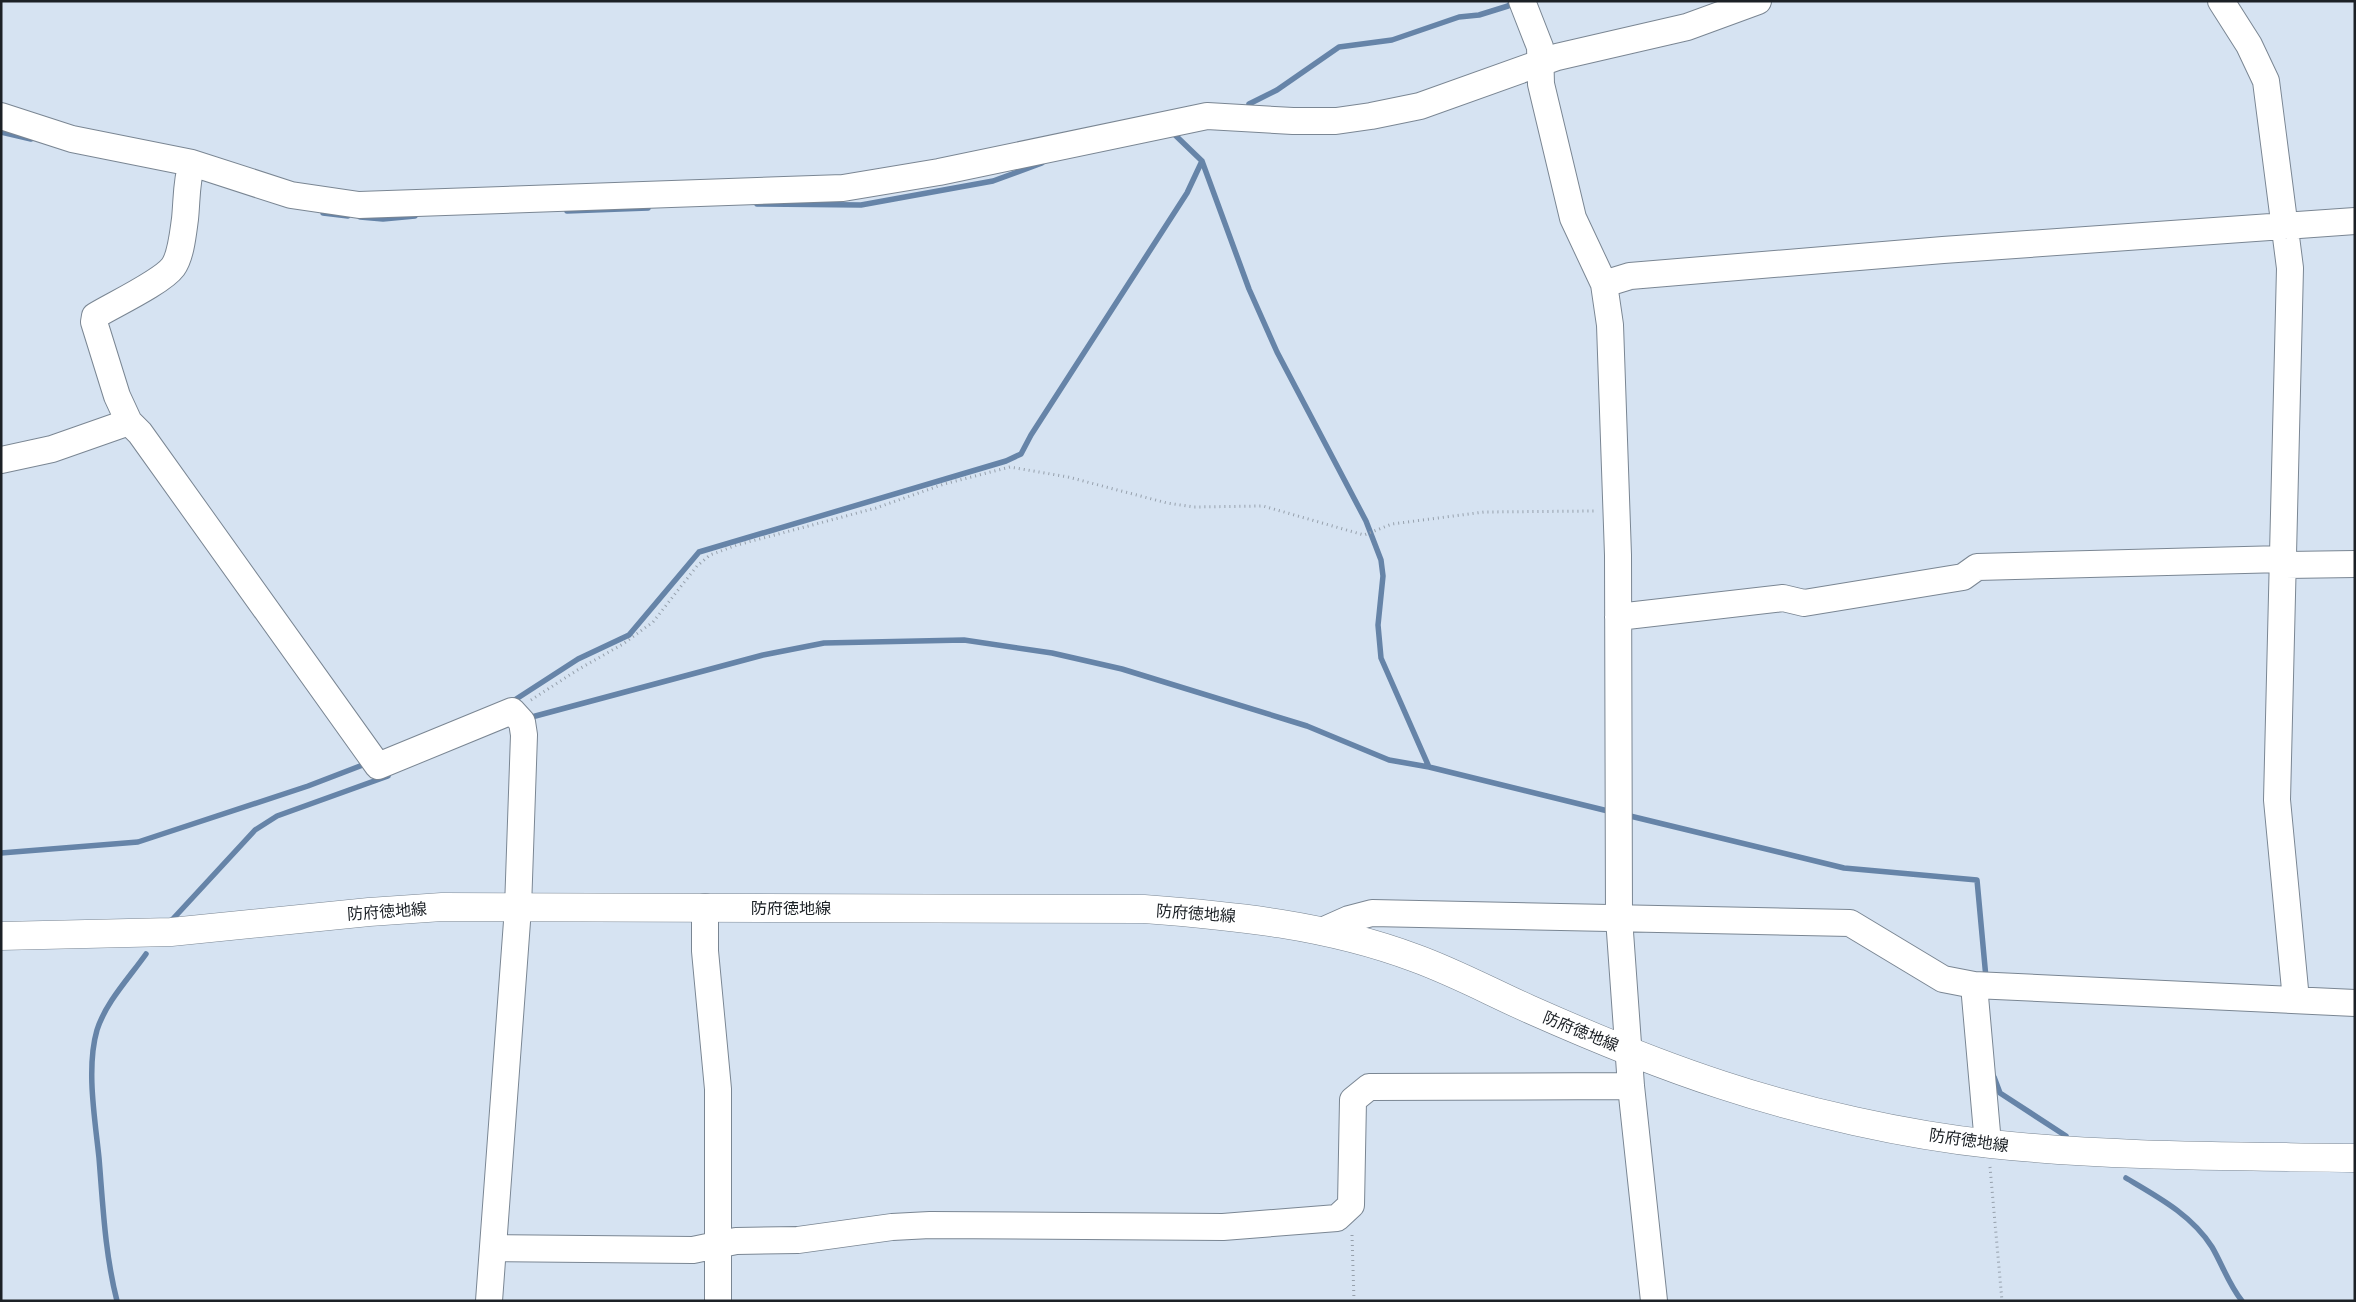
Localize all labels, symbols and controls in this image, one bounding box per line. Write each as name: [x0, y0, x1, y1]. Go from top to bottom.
street label: 防府徳地線: [346, 899, 428, 924]
street label: 防府徳地線: [751, 899, 831, 918]
street label: 防府徳地線: [1155, 901, 1237, 926]
street label: 防府徳地線: [1540, 1008, 1621, 1055]
street label: 防府徳地線: [1928, 1126, 2010, 1155]

